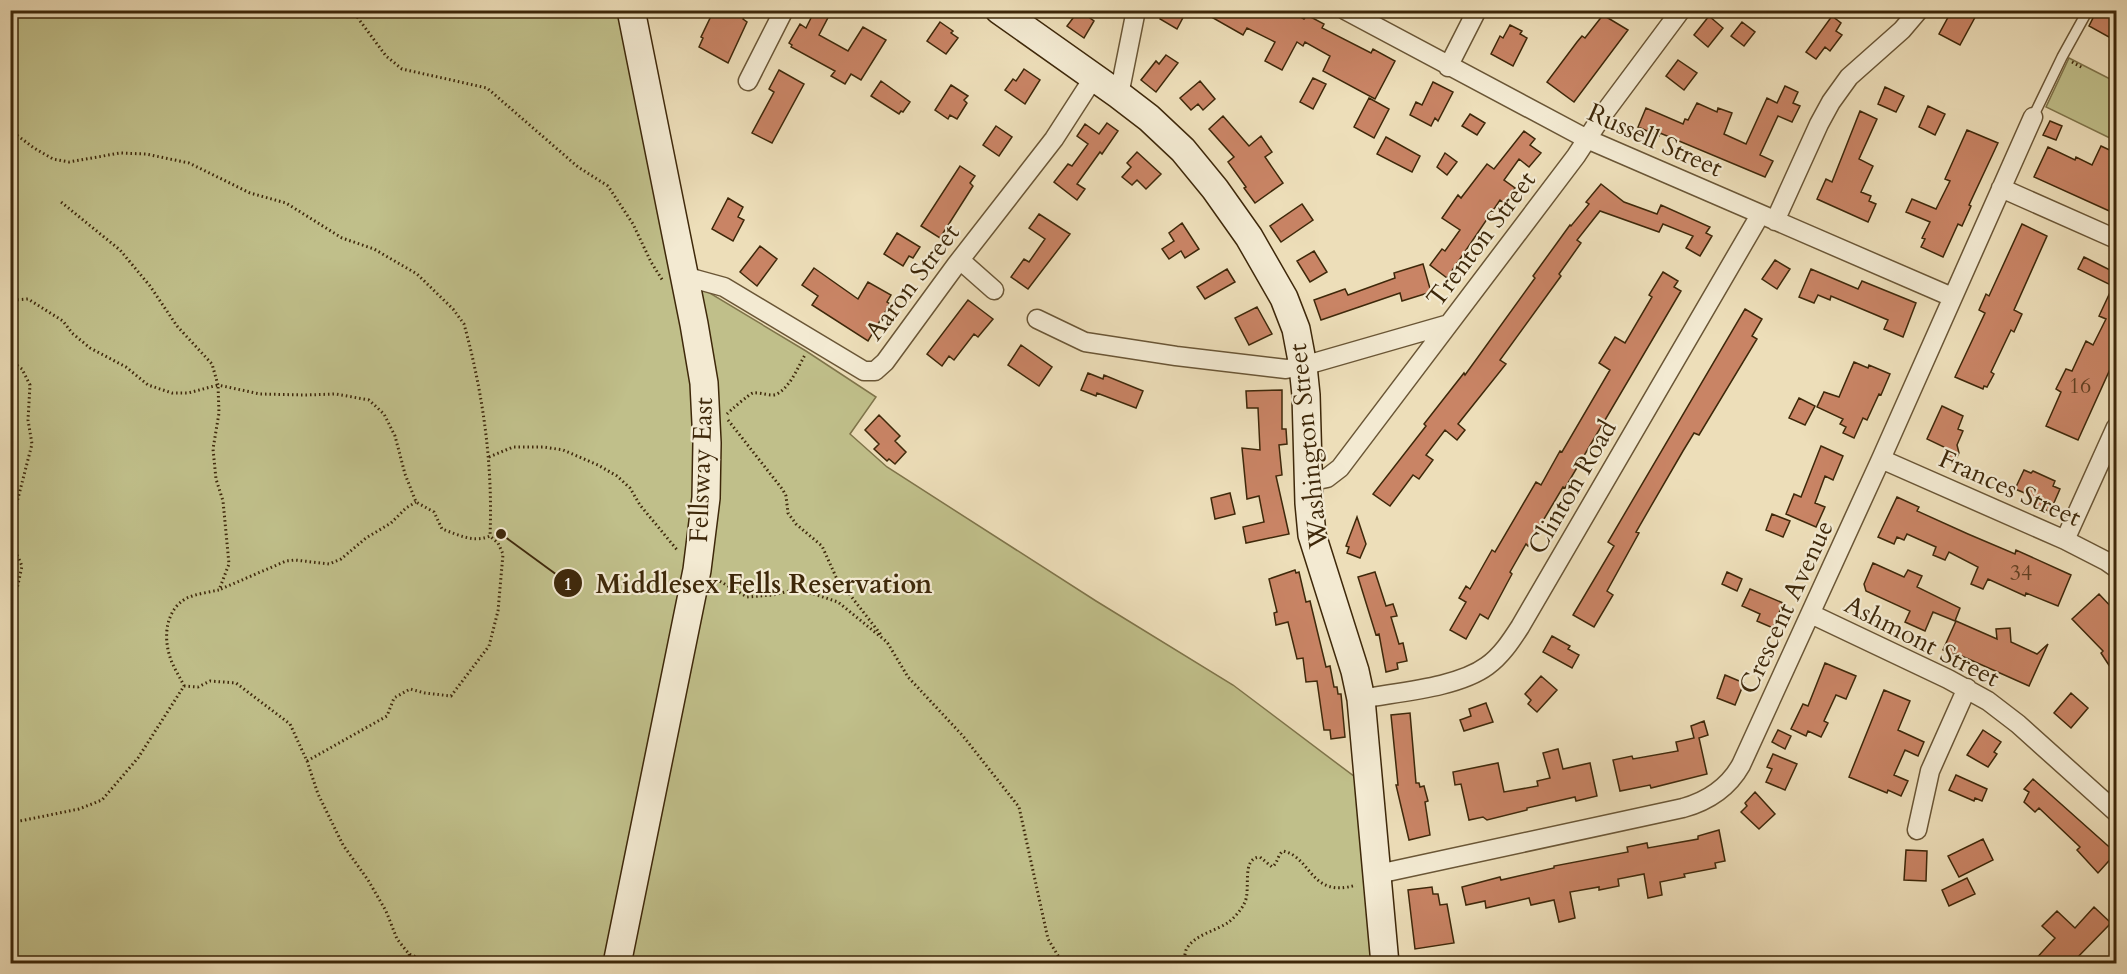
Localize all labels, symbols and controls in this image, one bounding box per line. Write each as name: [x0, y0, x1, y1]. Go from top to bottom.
street label: Russell Street: [1582, 95, 1728, 185]
street label: Trenton Street: [1418, 164, 1544, 314]
street label: Aaron Street: [857, 217, 967, 347]
street label: Washington Street: [1280, 342, 1336, 551]
house number: 16: [2069, 371, 2091, 401]
street label: Fellsway East: [681, 397, 721, 543]
street label: Clinton Road: [1519, 413, 1625, 561]
street label: Frances Street: [1933, 441, 2087, 535]
street label: Crescent Avenue: [1730, 514, 1842, 700]
house number: 34: [2010, 558, 2032, 588]
callout: Middlesex Fells Reservation: [553, 561, 944, 606]
text: Middlesex Fells Reservation: [596, 566, 933, 603]
text: 1: [563, 572, 573, 597]
street label: Ashmont Street: [1838, 587, 2006, 695]

